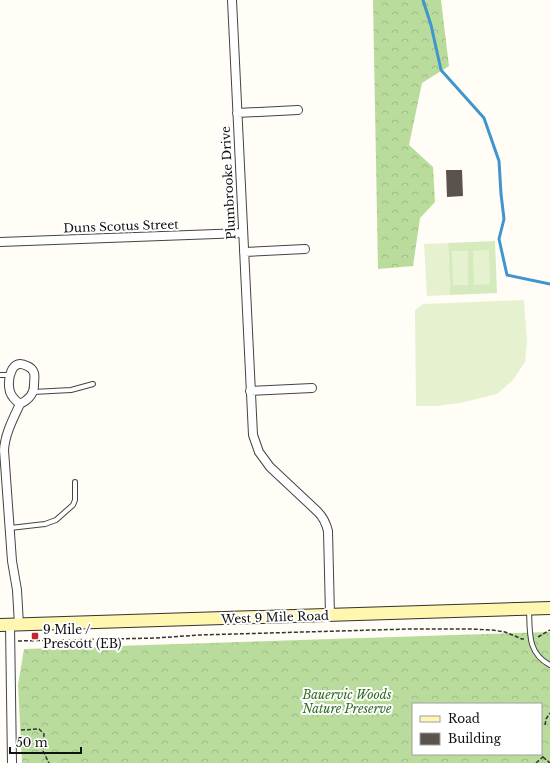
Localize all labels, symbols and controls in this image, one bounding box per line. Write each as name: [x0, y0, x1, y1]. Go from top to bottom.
street label: Plumbrooke Drive: [218, 126, 238, 240]
street label: Duns Scotus Street: [63, 216, 179, 236]
street label: West 9 Mile Road: [220, 608, 329, 626]
place label: 9 Mile / Prescott (EB): [43, 622, 122, 651]
marker: 9 Mile / Prescott (EB): [30, 631, 40, 641]
park label: Bauervic Woods Nature Preserve: [301, 687, 392, 716]
legend: [412, 703, 542, 755]
text: Road: [448, 711, 480, 726]
scale bar: [10, 729, 81, 755]
text: Building: [448, 731, 502, 746]
text: 50 m: [16, 735, 48, 750]

